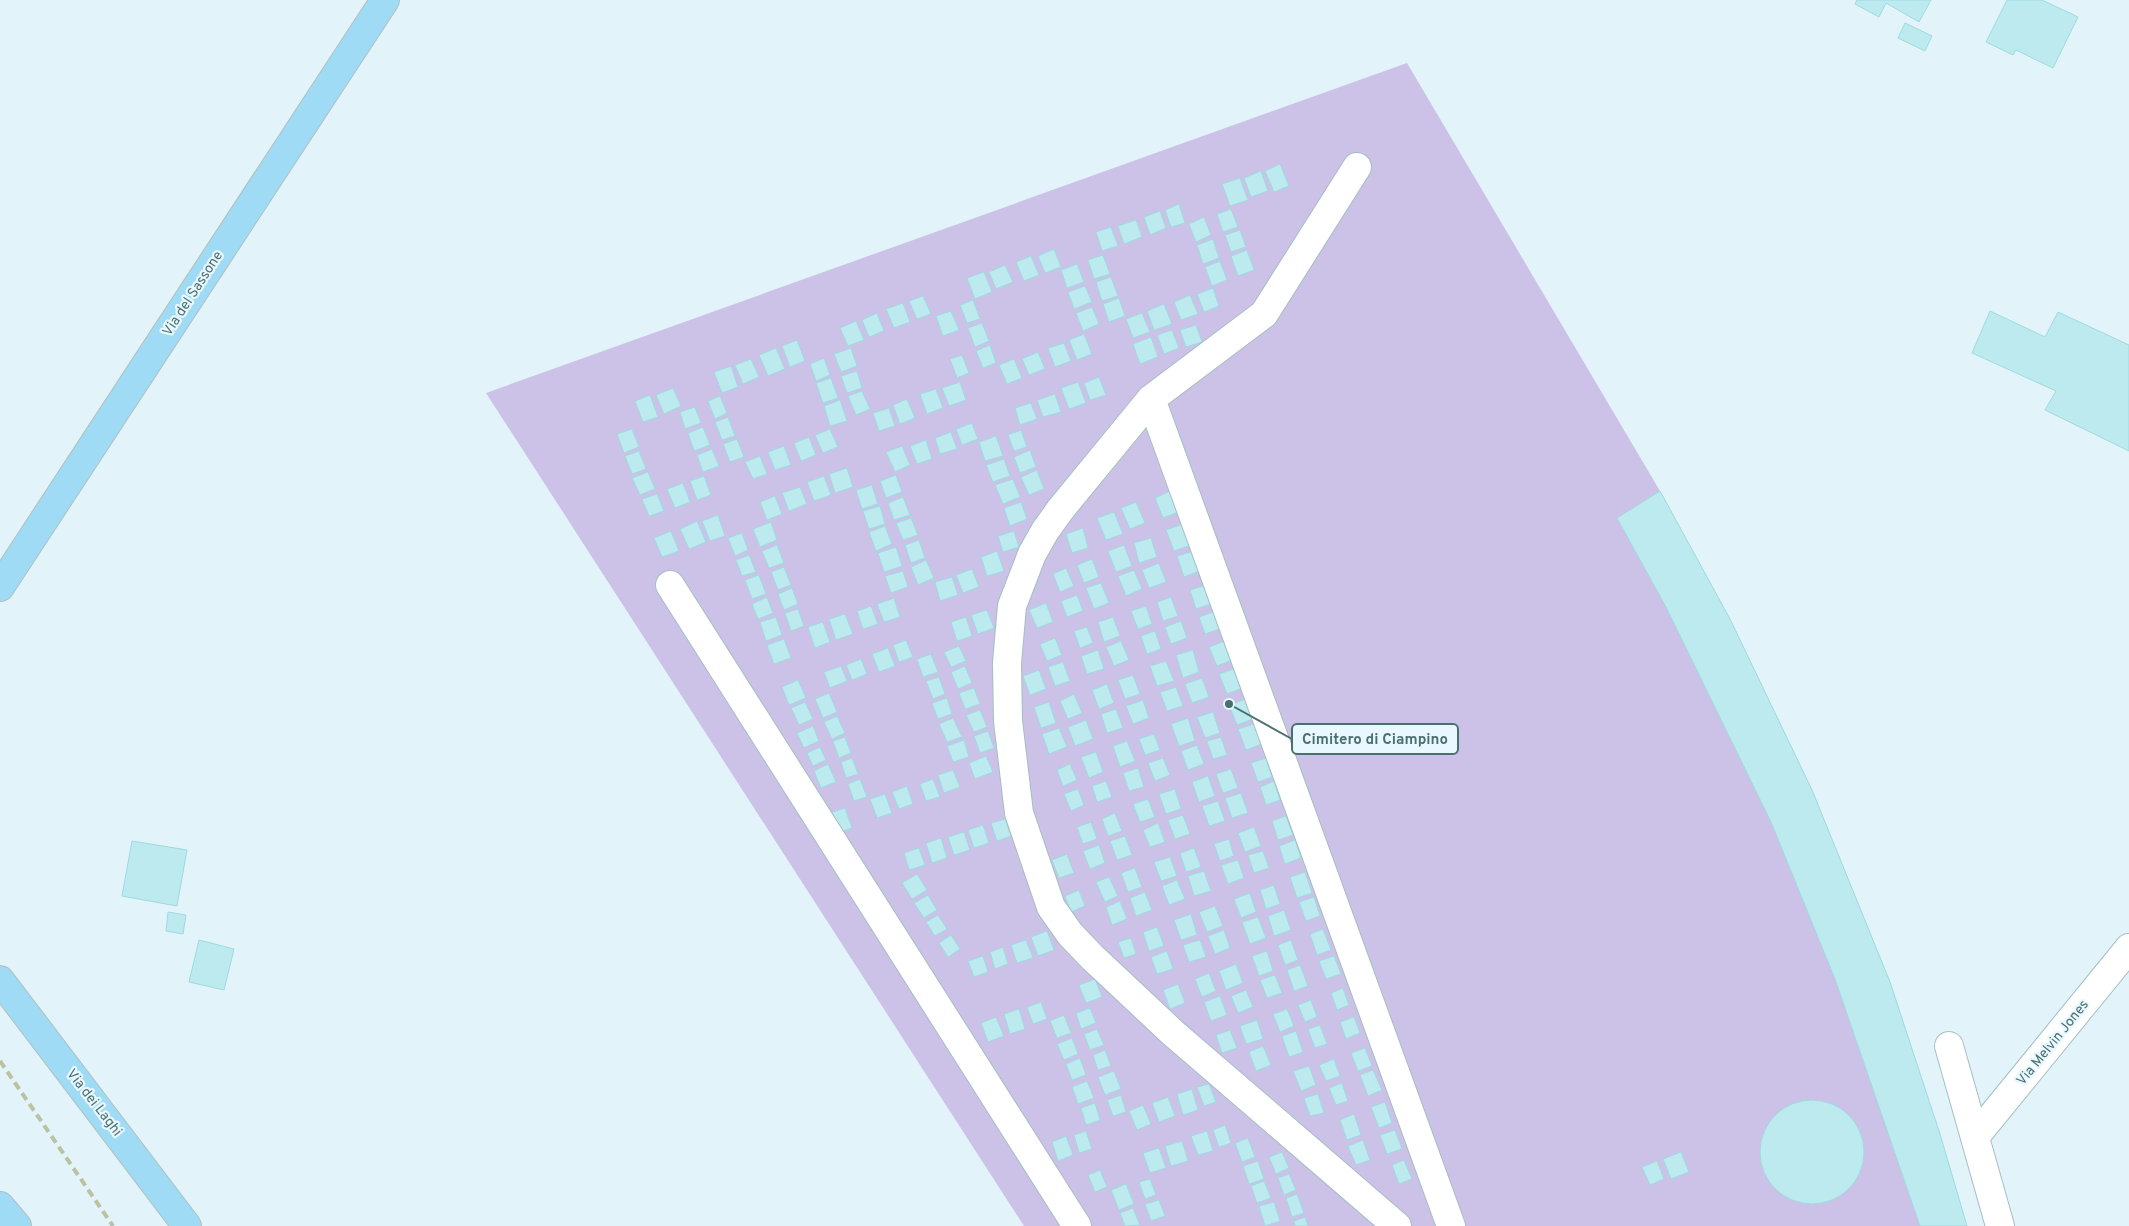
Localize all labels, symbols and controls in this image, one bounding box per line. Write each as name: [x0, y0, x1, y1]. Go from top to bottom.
street label: Via del Sassone: [159, 248, 227, 339]
callout: Cimitero di Ciampino: [1292, 724, 1458, 754]
text: Cimitero di Ciampino: [1302, 731, 1448, 750]
street label: Via Melvin Jones: [2013, 997, 2093, 1089]
street label: Via dei Laghi: [62, 1066, 125, 1140]

